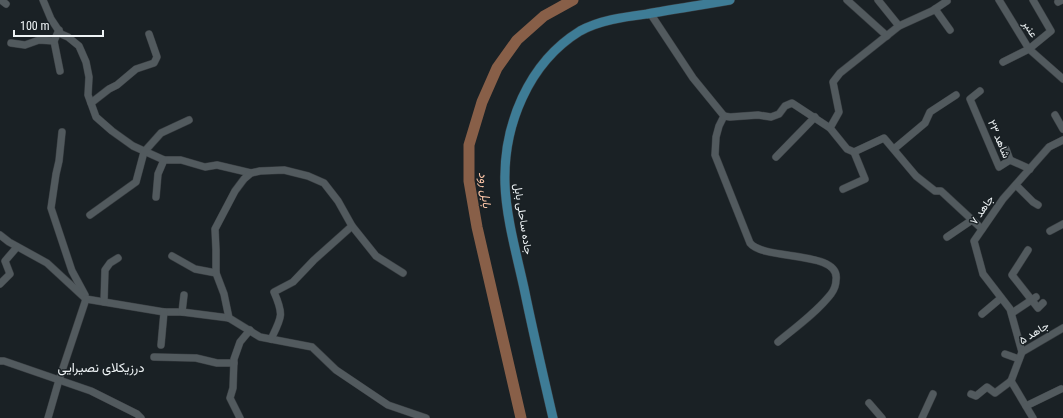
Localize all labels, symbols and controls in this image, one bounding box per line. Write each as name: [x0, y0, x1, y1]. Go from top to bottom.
scale bar: [14, 12, 103, 38]
street label: عنبر: [1019, 17, 1040, 40]
text: 100 m: [20, 19, 50, 33]
street label: شاهد ۲۳: [985, 118, 1013, 161]
water label: بابل رود: [475, 171, 494, 209]
street label: جاده ساحلی بابل: [511, 182, 535, 256]
street label: جاهد ۷: [967, 193, 997, 227]
street label: جاهد ۵: [1017, 319, 1051, 347]
district label: درزیکلای نصیرایی: [57, 360, 145, 376]

